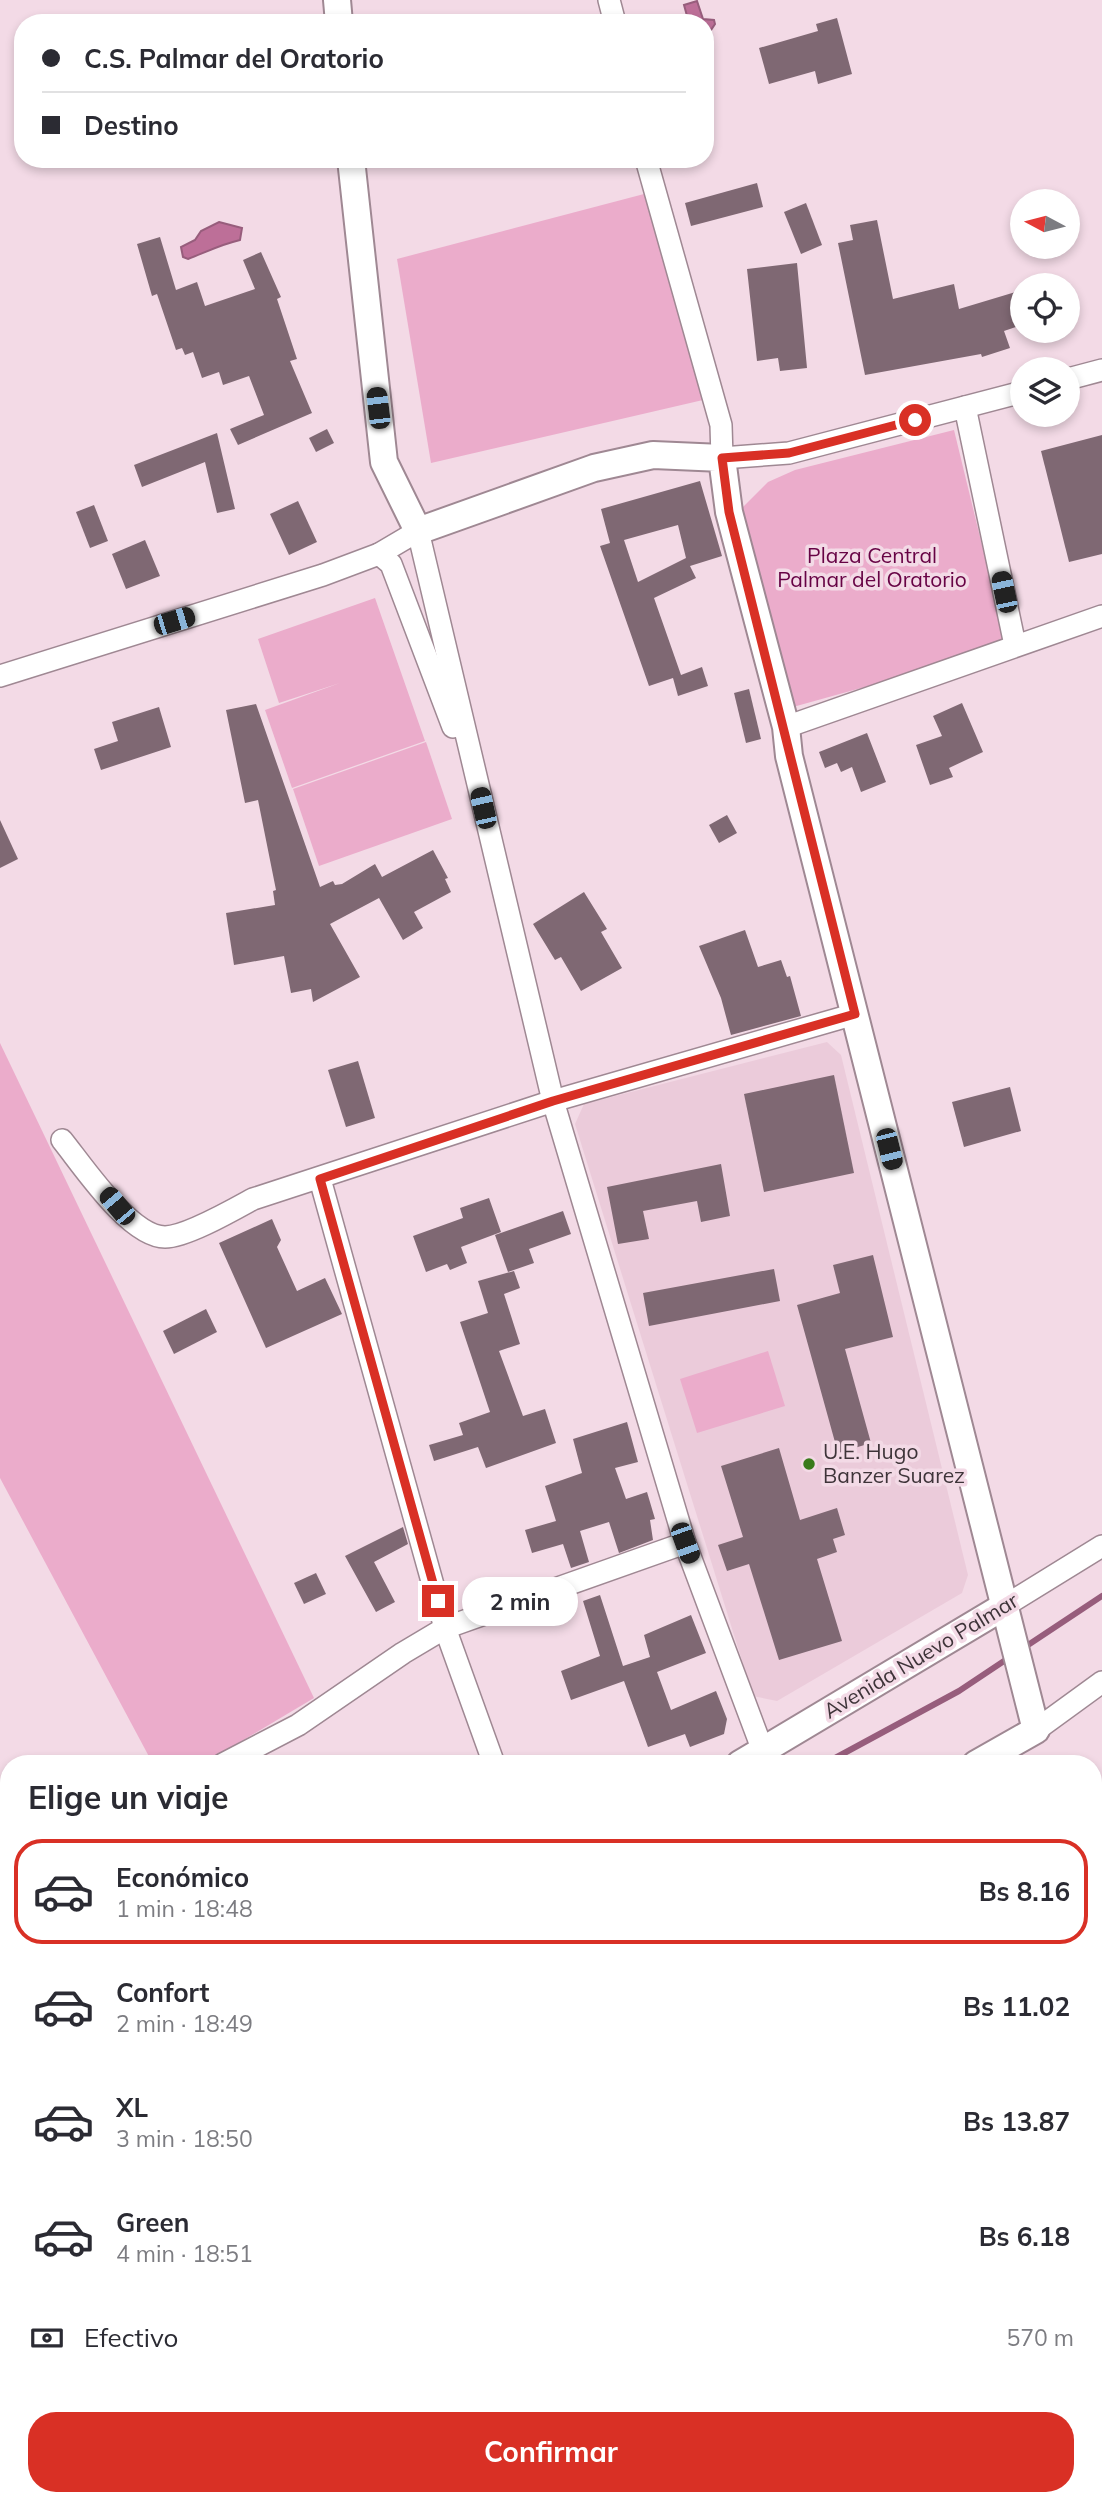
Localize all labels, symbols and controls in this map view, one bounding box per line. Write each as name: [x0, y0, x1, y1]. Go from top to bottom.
text: C.S. Palmar del Oratorio: [84, 42, 384, 75]
text: Destino: [84, 109, 179, 142]
north arrow: [1010, 189, 1080, 259]
map controls: [1010, 189, 1080, 427]
button: locate: [1010, 273, 1080, 343]
button: layers: [1010, 357, 1080, 427]
car: [366, 386, 391, 430]
route start: [899, 404, 931, 436]
park label: Plaza Central Palmar del Oratorio: [777, 542, 967, 592]
car: [990, 569, 1019, 615]
car: [151, 605, 198, 637]
car: [469, 785, 498, 831]
car: [874, 1126, 905, 1172]
car: [96, 1183, 139, 1229]
place label: U.E. Hugo Banzer Suarez: [823, 1438, 965, 1488]
marker: U.E. Hugo Banzer Suarez: [801, 1456, 817, 1472]
car: [668, 1520, 703, 1566]
callout: 2 min: [462, 1576, 578, 1626]
route end: [422, 1585, 454, 1617]
text: 2 min: [490, 1587, 550, 1616]
street label: Avenida Nuevo Palmar: [819, 1587, 1023, 1724]
text: Elige un viaje: [28, 1777, 229, 1817]
icon: car: [32, 1860, 95, 1923]
text: Económico: [116, 1861, 249, 1894]
text: Bs 8.16: [979, 1875, 1070, 1908]
text: 1 min · 18:48: [116, 1894, 253, 1923]
icon: car: [32, 1975, 95, 2038]
text: Confort: [116, 1976, 209, 2009]
text: Bs 11.02: [963, 1990, 1070, 2023]
text: 2 min · 18:49: [116, 2009, 253, 2038]
icon: car: [32, 2090, 95, 2153]
text: XL: [116, 2091, 148, 2124]
text: Bs 13.87: [963, 2105, 1070, 2138]
text: 3 min · 18:50: [116, 2124, 253, 2153]
icon: car: [32, 2205, 95, 2268]
text: Green: [116, 2206, 189, 2239]
text: Bs 6.18: [979, 2220, 1070, 2253]
text: 4 min · 18:51: [116, 2239, 253, 2268]
icon: cash: [28, 2319, 66, 2357]
text: Efectivo: [84, 2321, 178, 2354]
text: 570 m: [1006, 2323, 1074, 2352]
button: Confirmar: [28, 2412, 1074, 2492]

